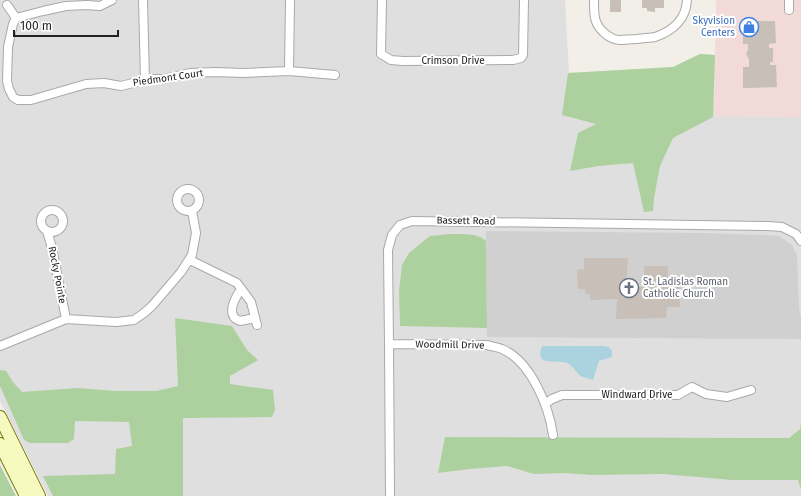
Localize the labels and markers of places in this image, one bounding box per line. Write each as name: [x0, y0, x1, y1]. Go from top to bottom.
place label: Skyvision Centers: [693, 15, 735, 39]
shop icon: Skyvision Centers: [738, 16, 760, 38]
place label: St. Ladislas Roman Catholic Church: [643, 276, 728, 300]
church icon: St. Ladislas Roman Catholic Church: [618, 277, 640, 299]

